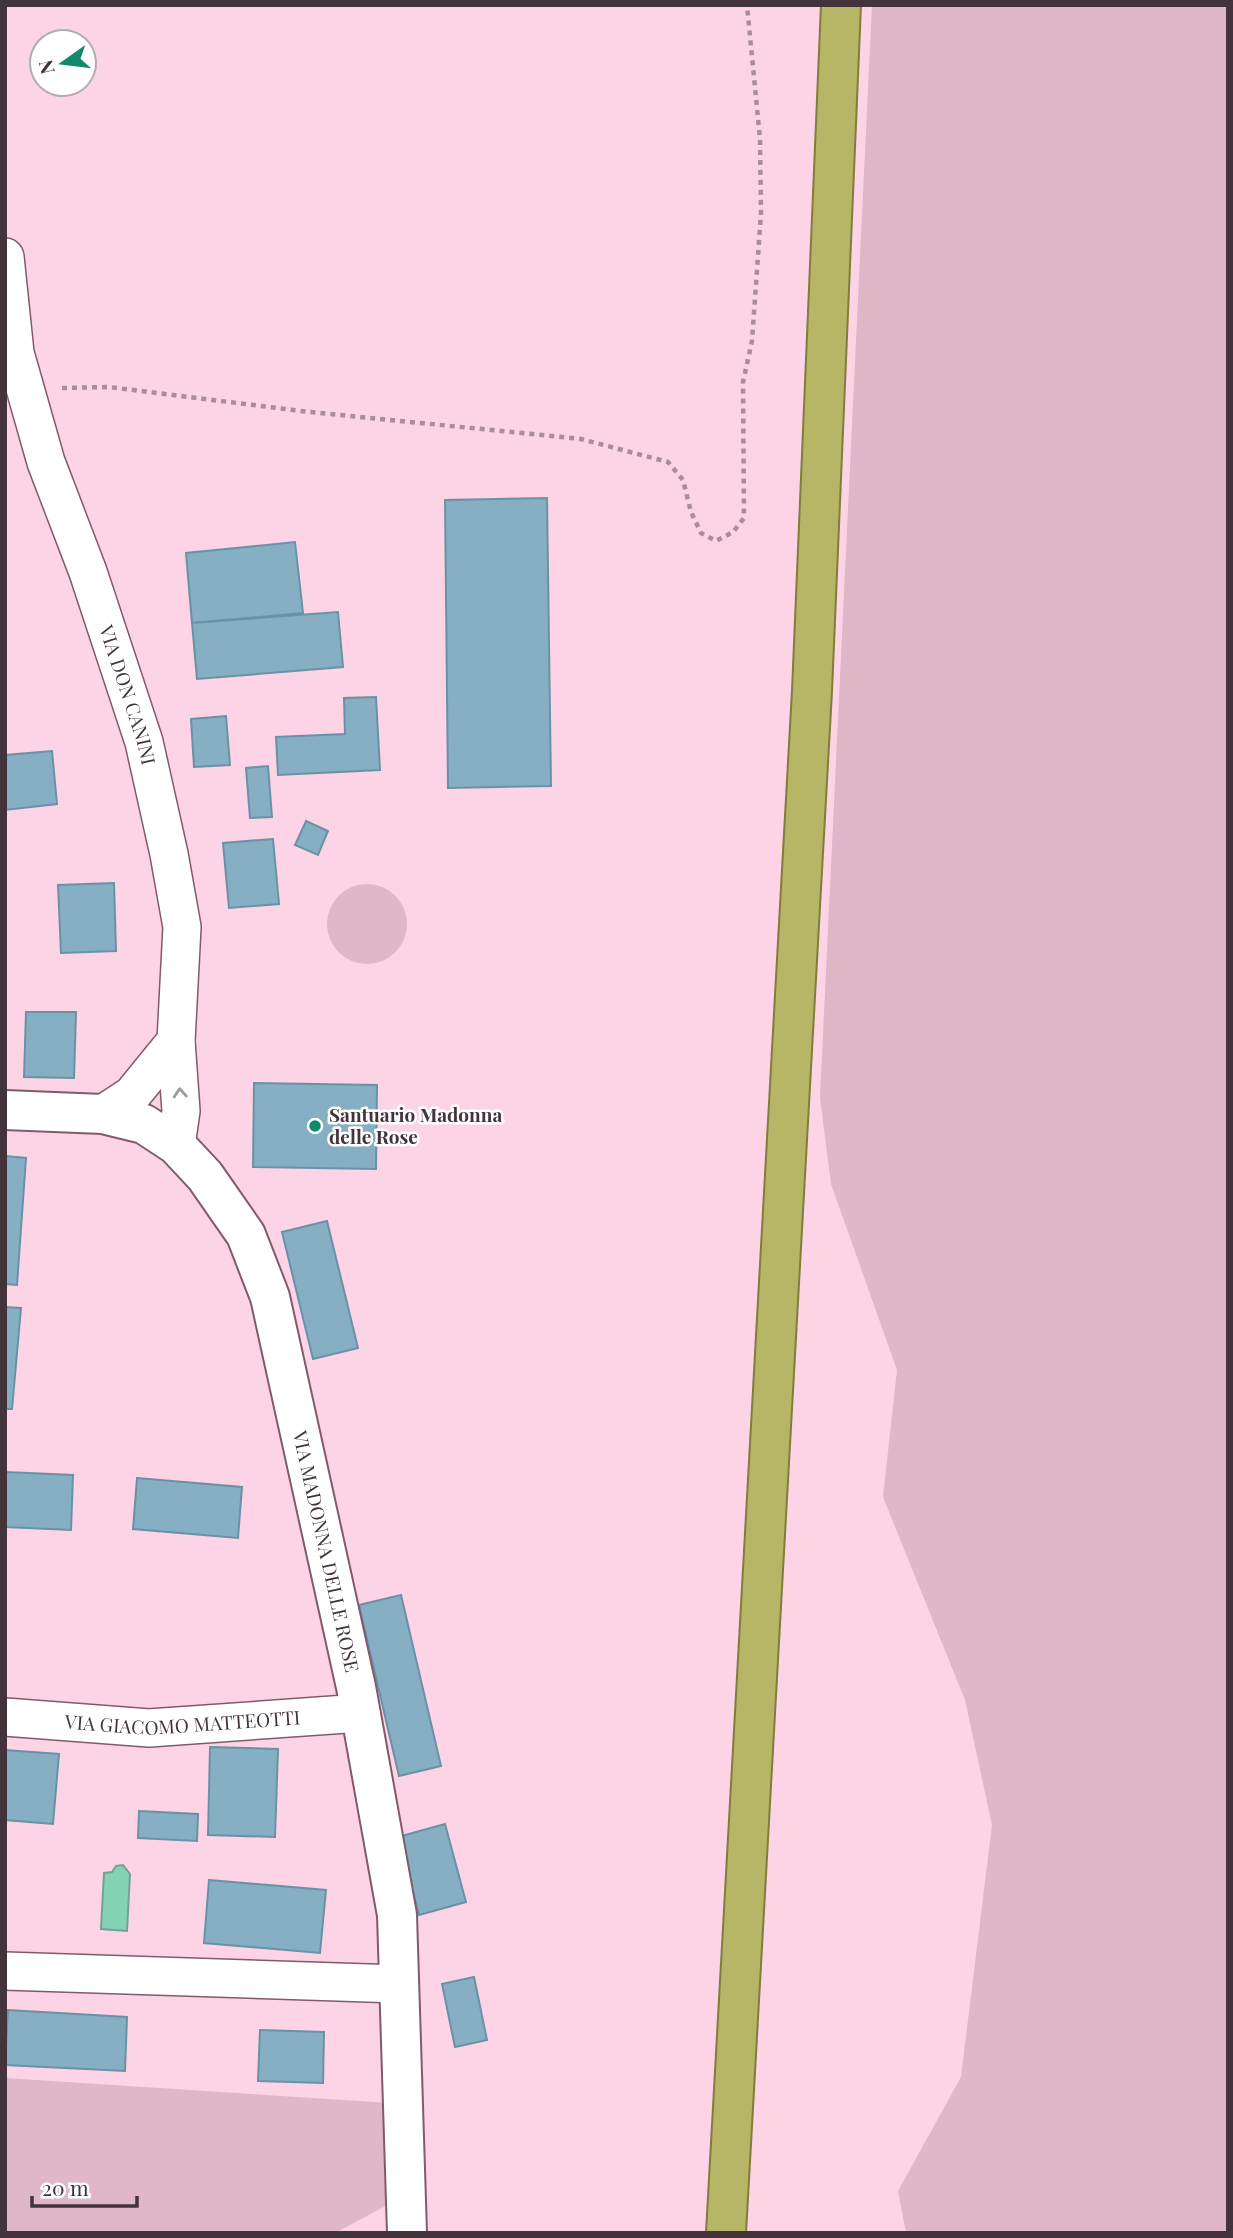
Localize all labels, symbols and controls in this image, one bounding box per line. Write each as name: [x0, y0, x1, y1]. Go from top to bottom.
north arrow: [28, 28, 98, 98]
text: N: [31, 57, 60, 77]
street label: VIA DON CANINI: [94, 621, 163, 767]
one-way arrow: [172, 1087, 187, 1098]
place label: Santuario Madonna delle Rose: [329, 1101, 502, 1149]
marker: Santuario Madonna delle Rose: [307, 1118, 323, 1134]
street label: VIA MADONNA DELLE ROSE: [288, 1427, 366, 1675]
street label: VIA GIACOMO MATTEOTTI: [63, 1703, 301, 1740]
scale bar: [32, 2164, 136, 2208]
text: 20 m: [42, 2173, 89, 2201]

